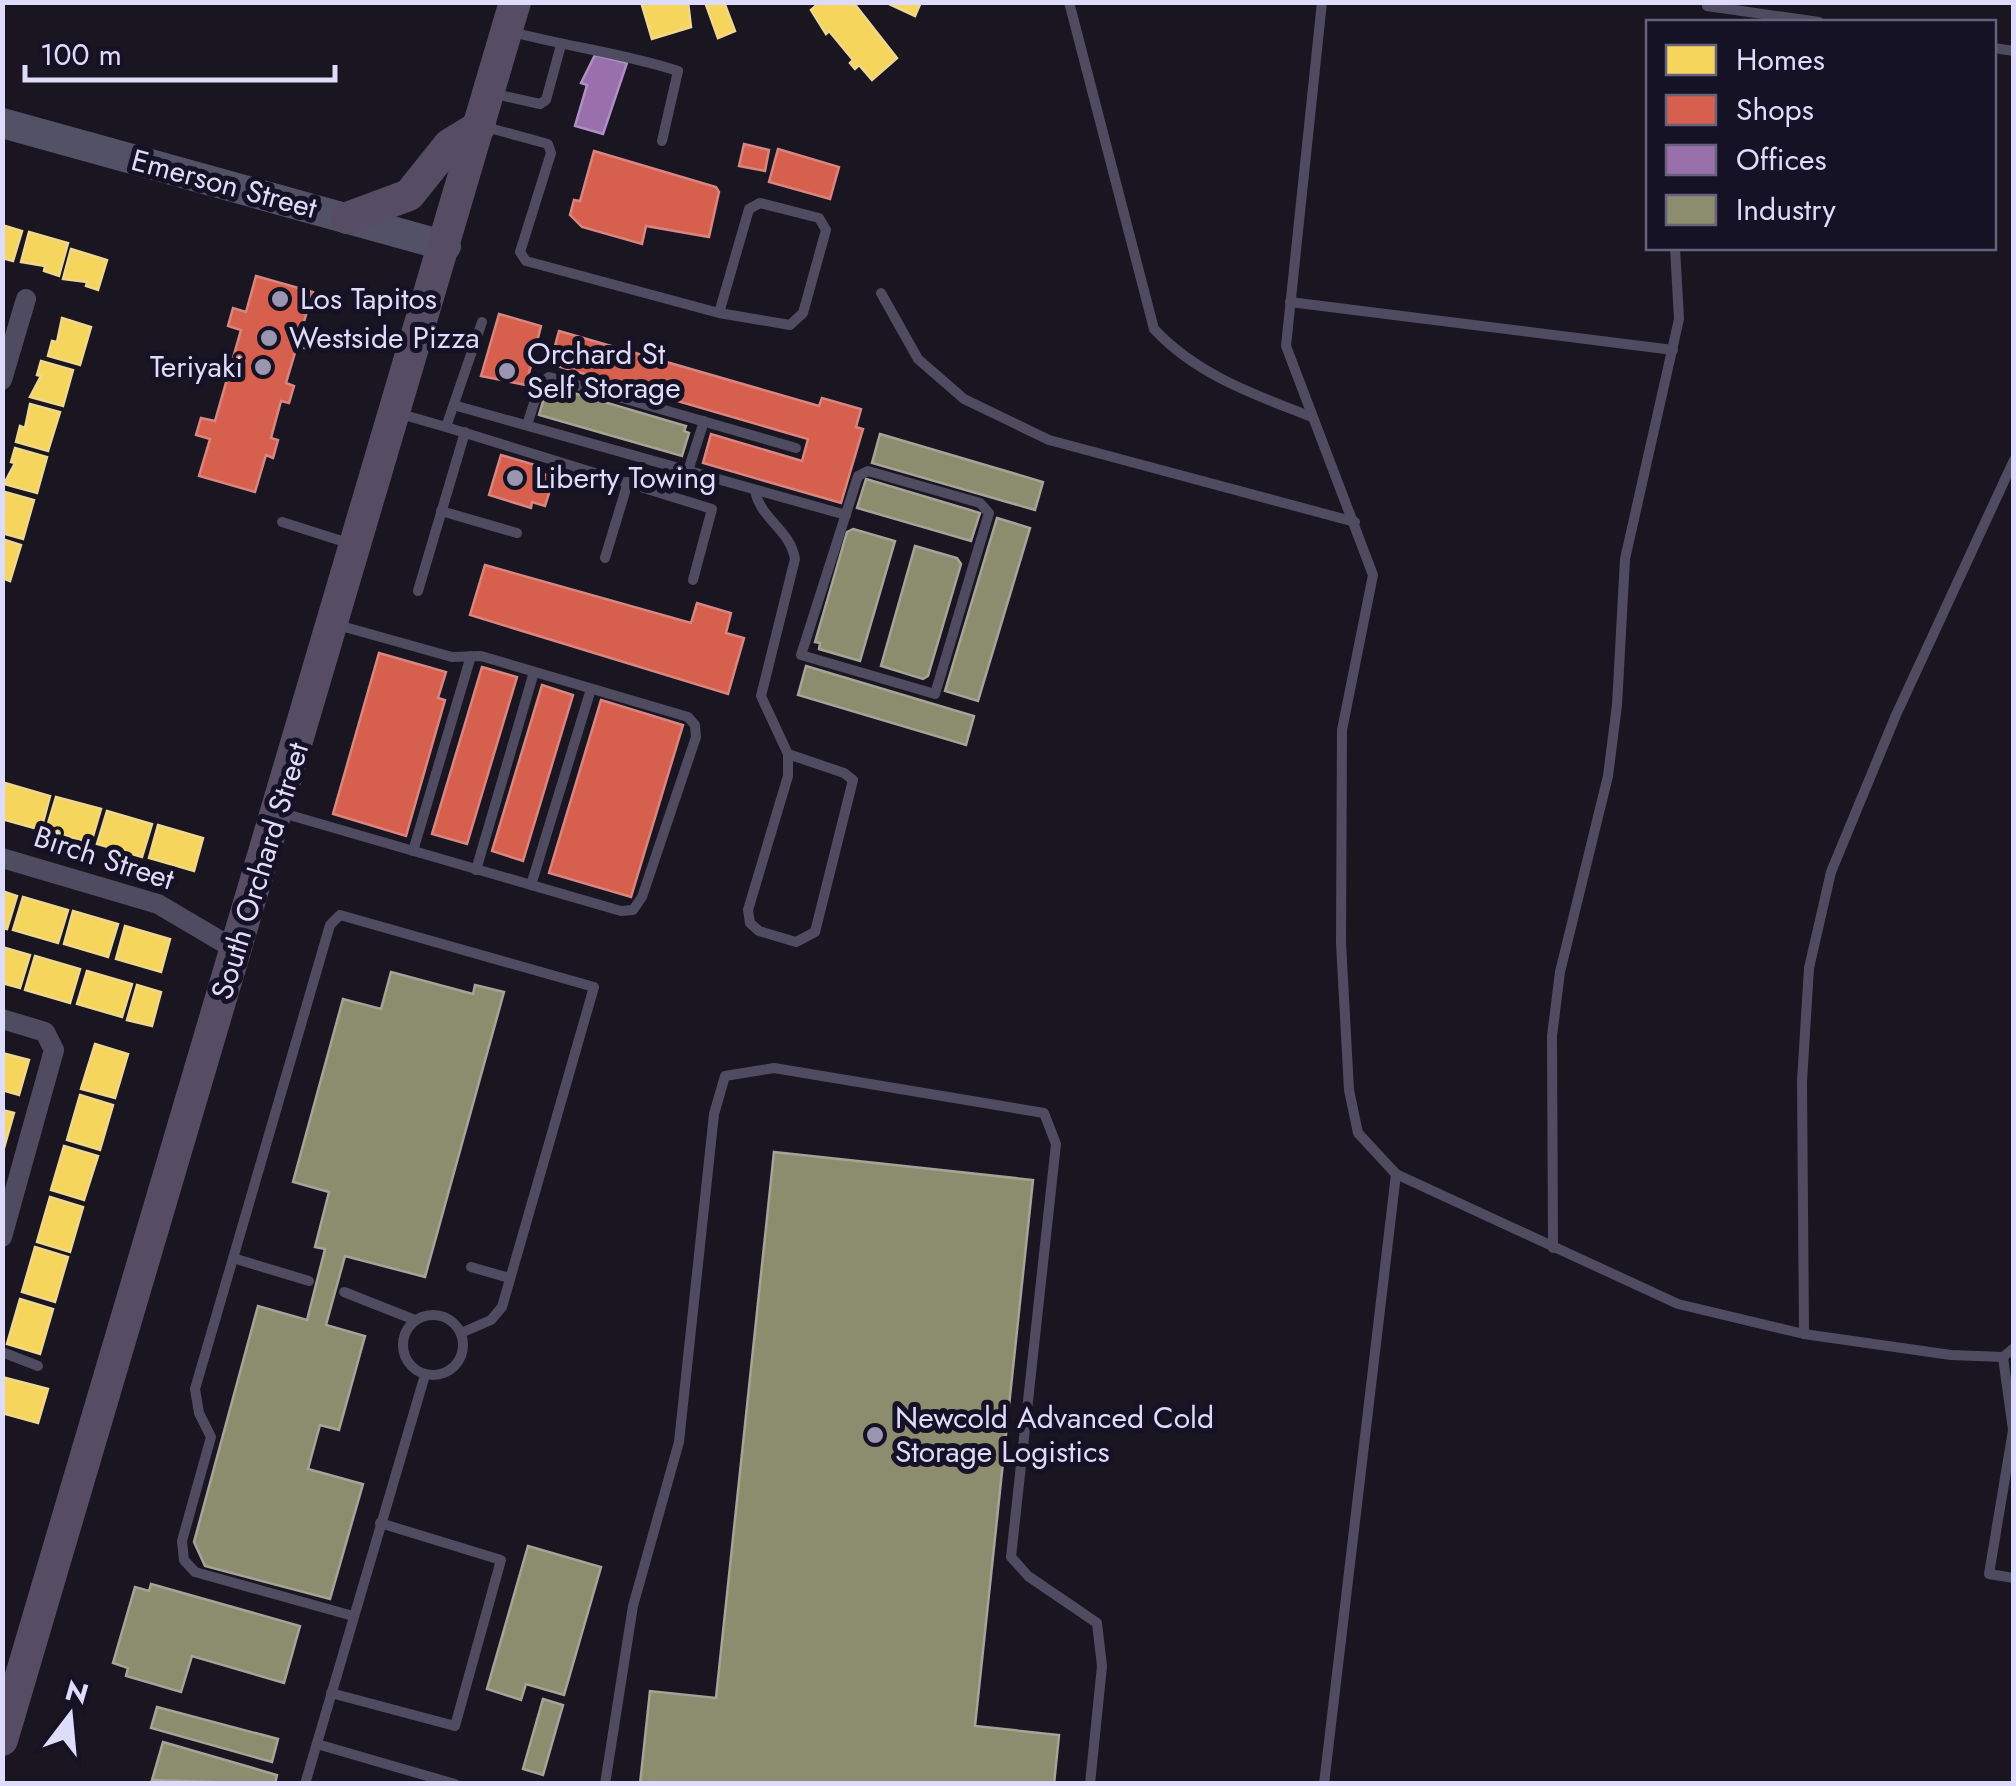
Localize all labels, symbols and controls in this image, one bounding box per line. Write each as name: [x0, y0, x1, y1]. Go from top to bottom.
scale bar: [25, 20, 335, 82]
legend: [1646, 20, 1996, 250]
text: 100 m: [40, 33, 122, 76]
text: Homes: [1736, 38, 1825, 81]
text: Shops: [1736, 88, 1814, 131]
street label: Emerson Street: [127, 138, 322, 229]
text: Offices: [1736, 138, 1827, 181]
text: Industry: [1736, 188, 1836, 231]
place label: Los Tapitos: [300, 277, 437, 320]
marker: Los Tapitos: [269, 288, 291, 310]
place label: Westside Pizza: [289, 316, 480, 359]
marker: Westside Pizza: [258, 327, 280, 349]
place label: Orchard St Self Storage: [527, 332, 681, 409]
place label: Teriyaki: [150, 345, 243, 388]
marker: Teriyaki: [252, 356, 274, 378]
marker: Orchard St Self Storage: [496, 360, 518, 382]
place label: Liberty Towing: [535, 456, 716, 499]
marker: Liberty Towing: [504, 467, 526, 489]
street label: South Orchard Street: [200, 736, 319, 1005]
street label: Birch Street: [29, 815, 181, 901]
place label: Newcold Advanced Cold Storage Logistics: [895, 1396, 1214, 1473]
marker: Newcold Advanced Cold Storage Logistics: [864, 1424, 886, 1446]
north arrow: [20, 1666, 120, 1766]
text: N: [60, 1670, 93, 1715]

